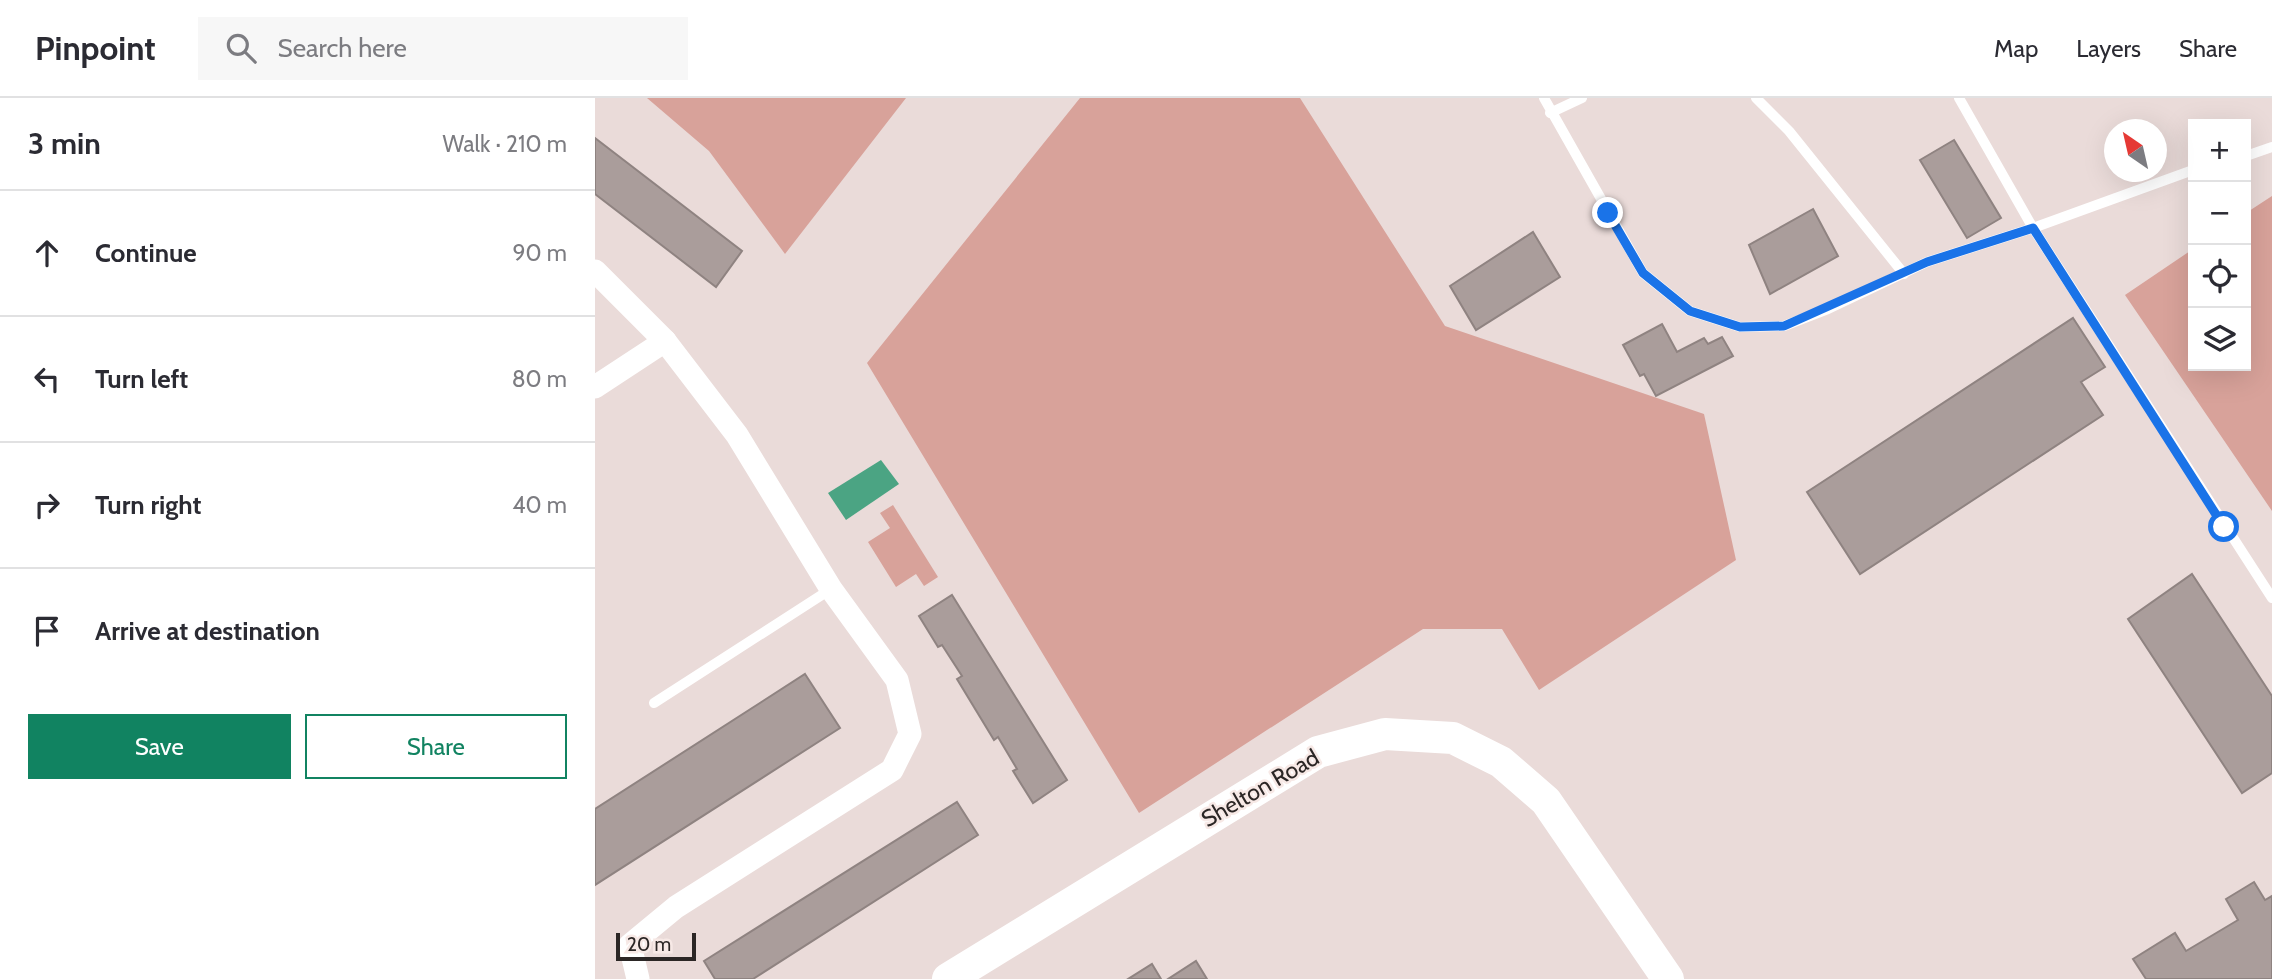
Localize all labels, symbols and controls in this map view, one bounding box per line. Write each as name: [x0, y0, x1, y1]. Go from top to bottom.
search box: [198, 17, 688, 80]
text: Pinpoint: [35, 28, 156, 68]
icon: search: [222, 29, 260, 67]
text: Search here: [278, 32, 407, 64]
text: Map: [1994, 34, 2038, 63]
text: Layers: [2076, 34, 2141, 63]
text: Share: [2179, 34, 2237, 63]
north arrow: [2104, 119, 2167, 182]
map controls: [2188, 119, 2251, 371]
button: +: [2188, 119, 2251, 182]
text: 3 min: [28, 125, 101, 162]
text: Walk · 210 m: [443, 130, 567, 158]
button: −: [2188, 182, 2251, 245]
route end: [1592, 197, 1623, 228]
icon: ahead: [28, 234, 66, 272]
text: Continue: [95, 237, 197, 269]
text: 90 m: [513, 239, 567, 267]
button: locate: [2188, 245, 2251, 308]
button: layers: [2188, 308, 2251, 371]
icon: left: [28, 360, 66, 398]
text: Turn left: [95, 363, 188, 395]
text: 80 m: [512, 365, 567, 393]
icon: right: [28, 486, 66, 524]
text: Turn right: [95, 489, 201, 521]
text: 40 m: [512, 491, 567, 519]
route start: [2208, 511, 2239, 542]
icon: arrive: [28, 612, 66, 650]
text: Arrive at destination: [95, 615, 320, 647]
button: Save: [28, 714, 291, 779]
button: Share: [305, 714, 567, 779]
street label: Shelton Road: [1196, 743, 1324, 833]
scale bar: [616, 930, 697, 962]
text: 20 m: [627, 933, 671, 956]

